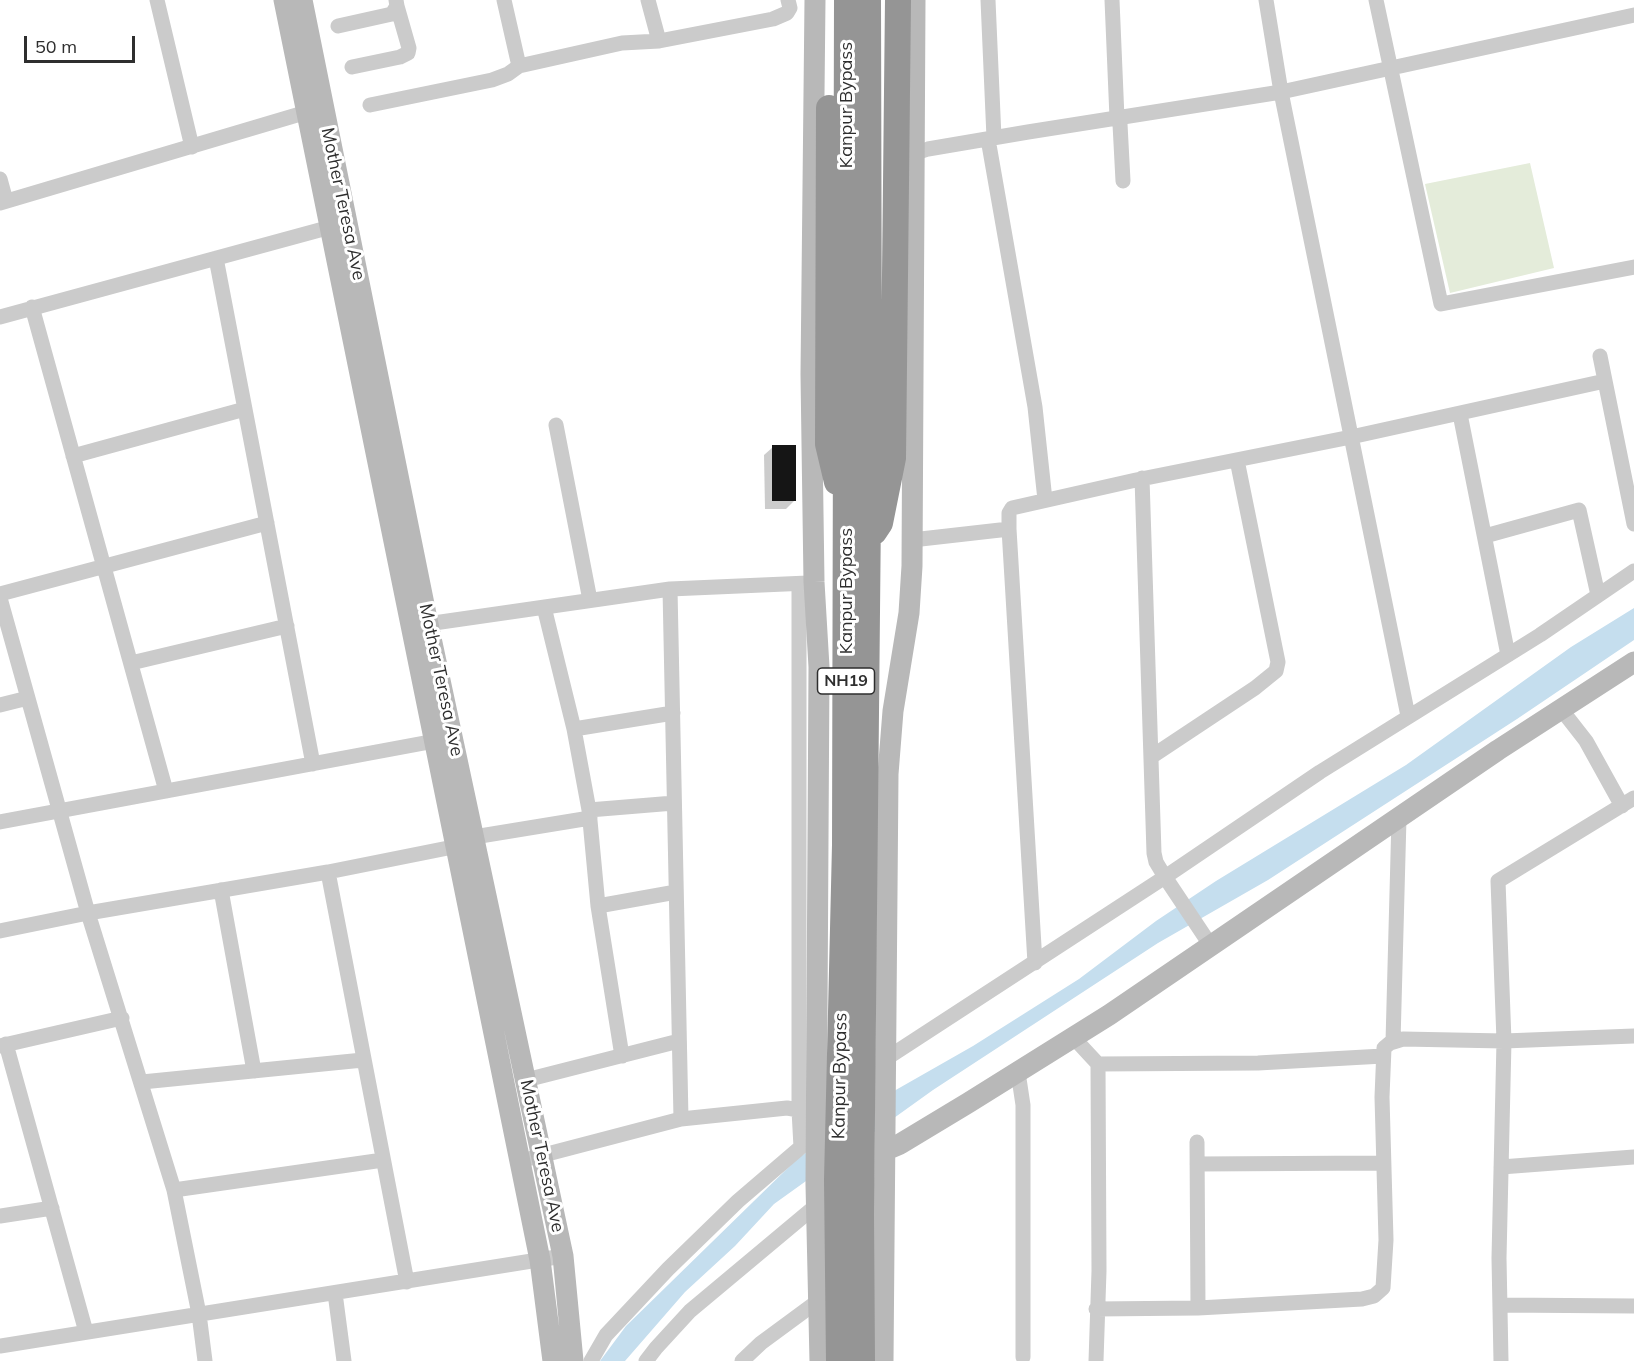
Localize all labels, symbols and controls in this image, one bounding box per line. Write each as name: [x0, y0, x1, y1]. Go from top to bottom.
scale bar: [27, 24, 138, 62]
text: 50 m: [35, 35, 77, 58]
street label: Kanpur Bypass: [836, 42, 858, 168]
street label: Mother Teresa Ave: [316, 126, 370, 282]
street label: Kanpur Bypass: [836, 528, 858, 654]
street label: Mother Teresa Ave: [414, 602, 468, 758]
road number: NH19: [818, 668, 874, 694]
street label: Kanpur Bypass: [828, 1013, 852, 1139]
street label: Mother Teresa Ave: [515, 1078, 569, 1234]

